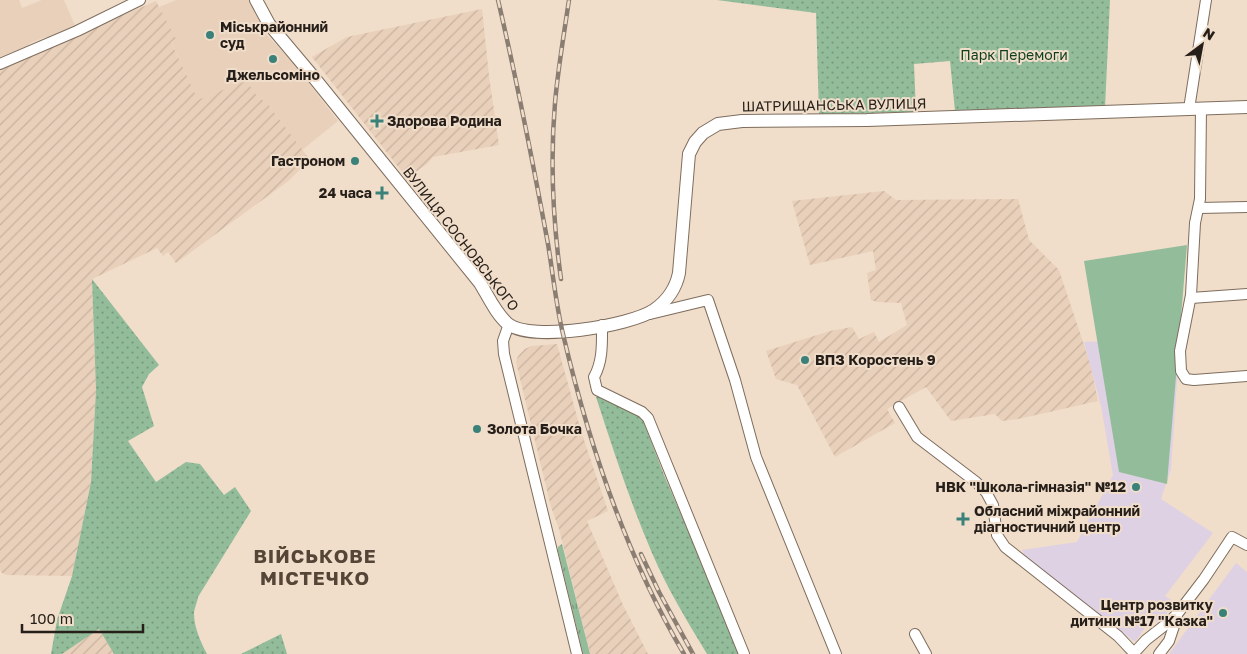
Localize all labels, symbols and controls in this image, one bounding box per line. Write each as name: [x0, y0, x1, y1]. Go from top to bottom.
place label: Міськрайонний суд: [220, 18, 328, 51]
north arrow: [1177, 20, 1227, 70]
text: N: [1200, 24, 1218, 44]
marker: Міськрайонний суд: [204, 29, 216, 41]
park label: Парк Перемоги: [960, 46, 1068, 63]
marker: Джельсоміно: [267, 53, 279, 65]
place label: Джельсоміно: [226, 66, 320, 83]
street label: ШАТРИЩАНСЬКА ВУЛИЦЯ: [741, 94, 927, 115]
place label: Здорова Родина: [387, 112, 502, 129]
marker: Здорова Родина: [371, 115, 383, 127]
place label: Гастроном: [271, 152, 345, 169]
marker: Гастроном: [349, 155, 361, 167]
street label: ВУЛИЦЯ СОСНОВСЬКОГО: [400, 163, 523, 314]
place label: 24 часа: [319, 184, 372, 201]
marker: 24 часа: [376, 187, 388, 199]
place label: ВПЗ Коростень 9: [815, 351, 936, 368]
marker: ВПЗ Коростень 9: [799, 354, 811, 366]
place label: Золота Бочка: [487, 420, 582, 437]
marker: Золота Бочка: [471, 423, 483, 435]
place label: НВК "Школа-гімназія" №12: [935, 478, 1126, 495]
marker: НВК "Школа-гімназія" №12: [1130, 481, 1142, 493]
place label: Обласний міжрайонний діагностичний центр: [974, 502, 1140, 535]
marker: Обласний міжрайонний діагностичний центр: [956, 512, 970, 526]
district label: ВІЙСЬКОВЕ МІСТЕЧКО: [253, 544, 377, 589]
place label: Центр розвитку дитини №17 "Казка": [1071, 596, 1214, 629]
scale bar: [22, 602, 144, 634]
marker: Центр розвитку дитини №17 "Казка": [1217, 607, 1229, 619]
text: 100 m: [30, 609, 73, 627]

